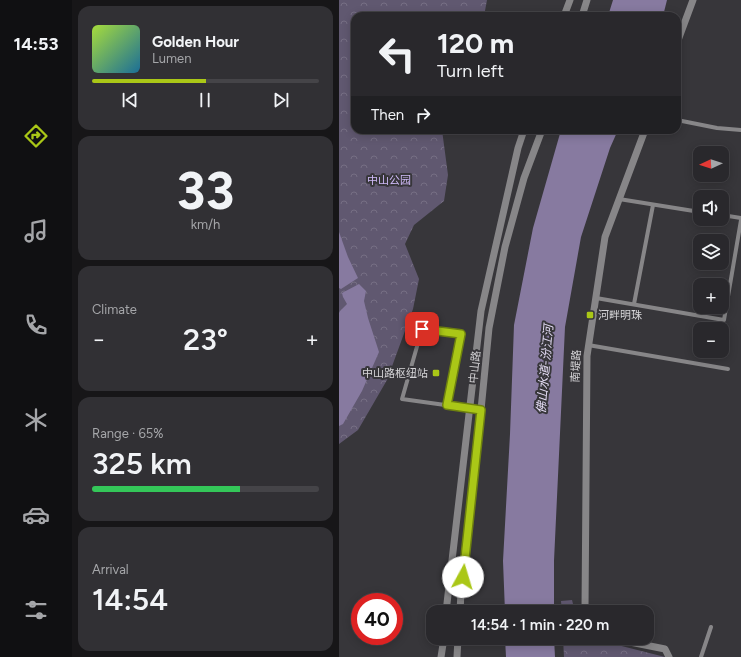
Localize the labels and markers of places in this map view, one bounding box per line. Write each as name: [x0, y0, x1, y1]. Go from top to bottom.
place label: 河畔明珠: [598, 309, 642, 322]
marker: 河畔明珠: [585, 310, 595, 320]
pin: [405, 312, 439, 346]
place label: 中山路枢纽站: [362, 367, 428, 380]
marker: 中山路枢纽站: [431, 368, 441, 378]

